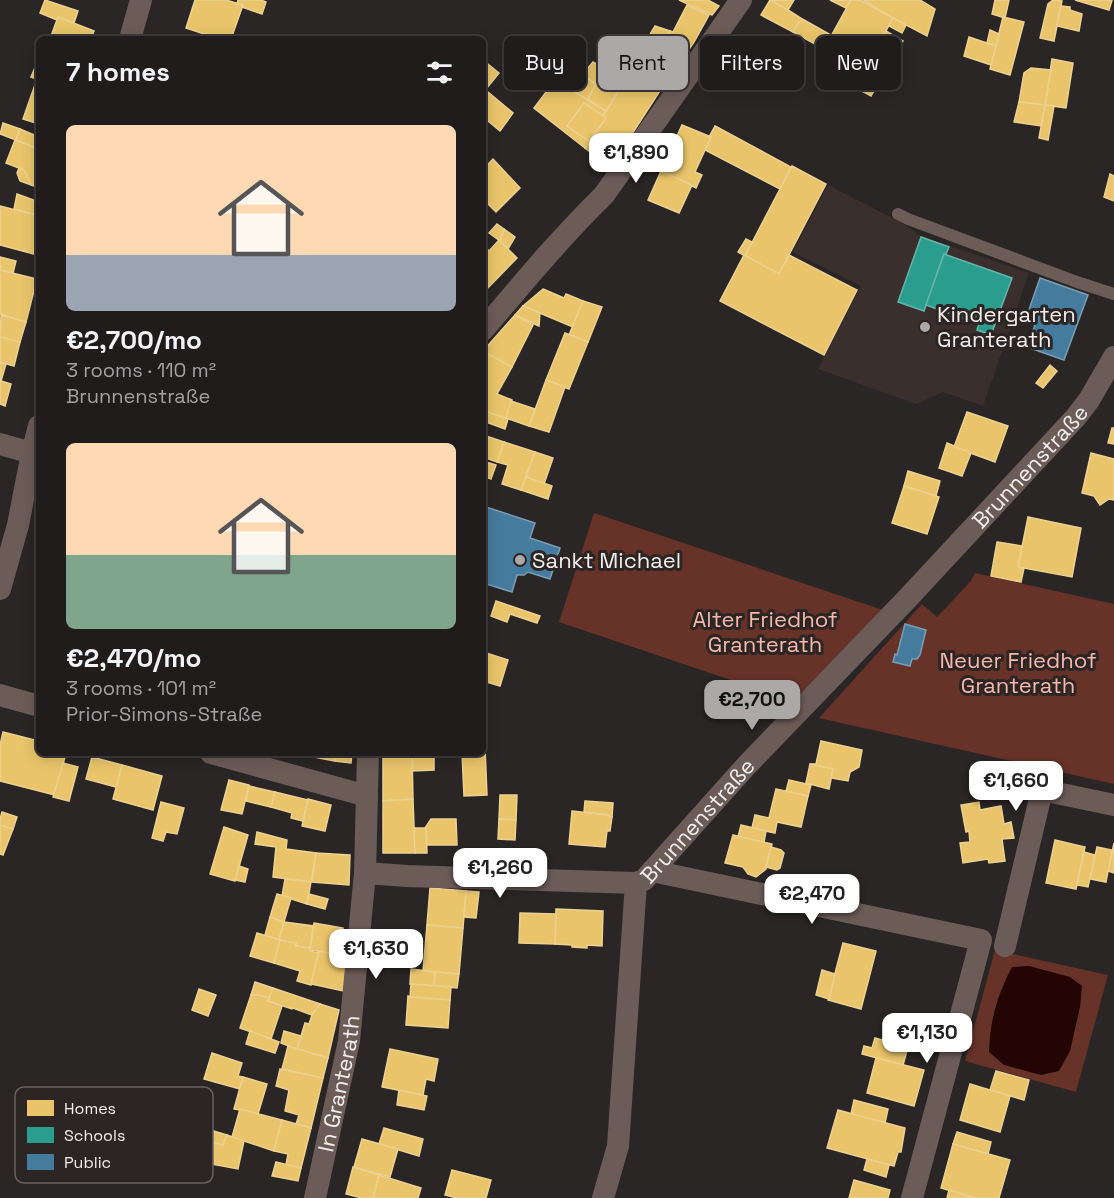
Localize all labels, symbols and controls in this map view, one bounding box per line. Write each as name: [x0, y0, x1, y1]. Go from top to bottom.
chip: Buy: [504, 36, 586, 90]
chip: Rent: [598, 36, 688, 90]
chip: Filters: [700, 36, 804, 90]
chip: New: [816, 36, 901, 90]
text: 7 homes: [66, 55, 170, 89]
icon: filters: [423, 56, 456, 89]
pin: €1,890: [587, 133, 685, 184]
text: €1,890: [603, 139, 669, 165]
icon: home: [207, 164, 315, 272]
place label: Kindergarten Granterath: [937, 300, 1076, 353]
marker: Kindergarten Granterath: [918, 320, 932, 334]
text: €2,700/mo: [66, 323, 202, 357]
text: 3 rooms · 110 m²: [66, 357, 216, 383]
text: Brunnenstraße: [66, 383, 210, 409]
street label: Brunnenstraße: [966, 399, 1094, 534]
icon: home: [207, 482, 315, 590]
place label: Sankt Michael: [532, 546, 681, 574]
marker: Sankt Michael: [513, 553, 527, 567]
park label: Alter Friedhof Granterath: [692, 605, 838, 658]
text: €2,470/mo: [66, 641, 202, 675]
park label: Neuer Friedhof Granterath: [939, 646, 1097, 699]
text: 3 rooms · 101 m²: [66, 675, 216, 701]
pin: €2,700: [703, 680, 801, 731]
text: €2,700: [718, 686, 786, 712]
text: Prior-Simons-Straße: [66, 701, 262, 727]
street label: Brunnenstraße: [634, 752, 761, 889]
pin: €1,660: [967, 761, 1065, 812]
text: €1,660: [983, 767, 1049, 793]
pin: €1,260: [451, 848, 549, 899]
text: €1,260: [467, 854, 533, 880]
pin: €2,470: [763, 874, 861, 925]
text: €2,470: [778, 880, 846, 906]
pin: €1,630: [327, 929, 425, 980]
text: €1,630: [343, 935, 409, 961]
pin: €1,130: [878, 1013, 976, 1064]
street label: In Granterath: [311, 1014, 365, 1155]
text: €1,130: [896, 1019, 958, 1045]
legend: [15, 1087, 213, 1183]
text: Homes: [64, 1098, 116, 1119]
text: Schools: [64, 1125, 125, 1146]
text: Public: [64, 1152, 111, 1173]

